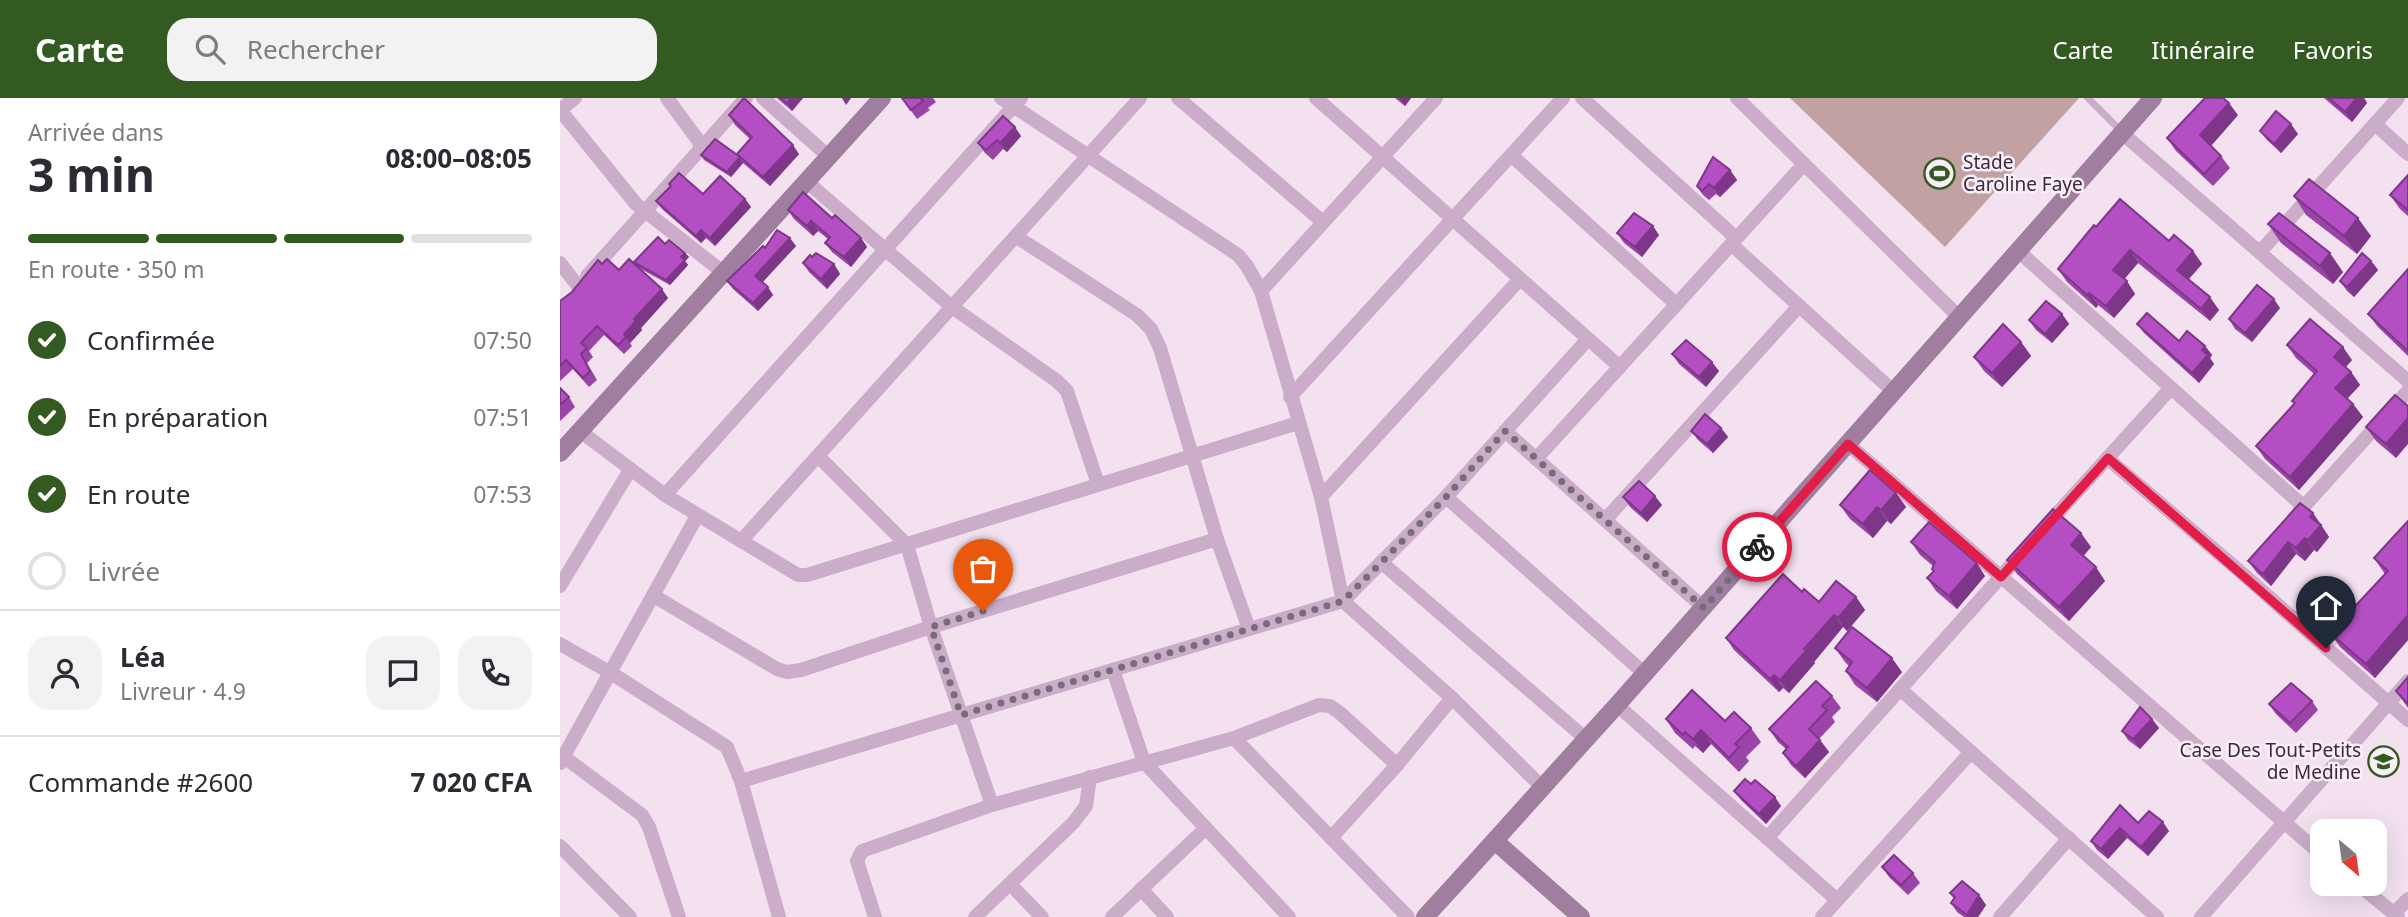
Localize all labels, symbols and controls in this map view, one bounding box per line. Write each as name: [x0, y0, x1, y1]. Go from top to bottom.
search box: [167, 18, 657, 81]
text: Carte: [35, 27, 125, 72]
icon: search: [191, 30, 229, 68]
text: Rechercher: [247, 31, 385, 67]
text: Carte: [2053, 33, 2113, 66]
text: Itinéraire: [2151, 33, 2255, 66]
text: Favoris: [2293, 33, 2373, 66]
text: Arrivée dans: [28, 116, 164, 148]
text: 08:00–08:05: [385, 140, 532, 176]
text: 3 min: [28, 143, 155, 205]
place label: Stade Caroline Faye: [1963, 149, 2083, 197]
sports icon: Stade Caroline Faye: [1923, 156, 1957, 190]
text: En route · 350 m: [28, 253, 205, 285]
icon: check: [28, 321, 66, 359]
text: Confirmée: [87, 322, 215, 358]
text: 07:50: [473, 324, 532, 356]
icon: check: [28, 398, 66, 436]
text: En préparation: [87, 399, 268, 435]
text: 07:51: [473, 401, 532, 433]
icon: check: [28, 475, 66, 513]
text: En route: [87, 476, 190, 512]
text: 07:53: [473, 478, 532, 510]
courier: [1722, 512, 1792, 582]
icon: bike: [1738, 528, 1776, 566]
pin: [953, 539, 1013, 611]
icon: bag: [964, 550, 1002, 588]
text: Livrée: [87, 553, 160, 589]
pin: [2296, 576, 2356, 648]
icon: home: [2307, 587, 2345, 625]
button: person: [28, 636, 102, 710]
button: chat: [366, 636, 440, 710]
button: phone: [458, 636, 532, 710]
text: Léa: [120, 639, 166, 675]
text: Livreur · 4.9: [120, 675, 246, 707]
place label: Case Des Tout-Petits de Medine: [2180, 737, 2361, 785]
school or university icon: Case Des Tout-Petits de Medine: [2367, 744, 2401, 778]
text: Commande #2600: [28, 764, 253, 800]
text: 7 020 CFA: [411, 764, 532, 800]
north arrow: [2310, 819, 2387, 896]
map controls: [2310, 819, 2387, 896]

